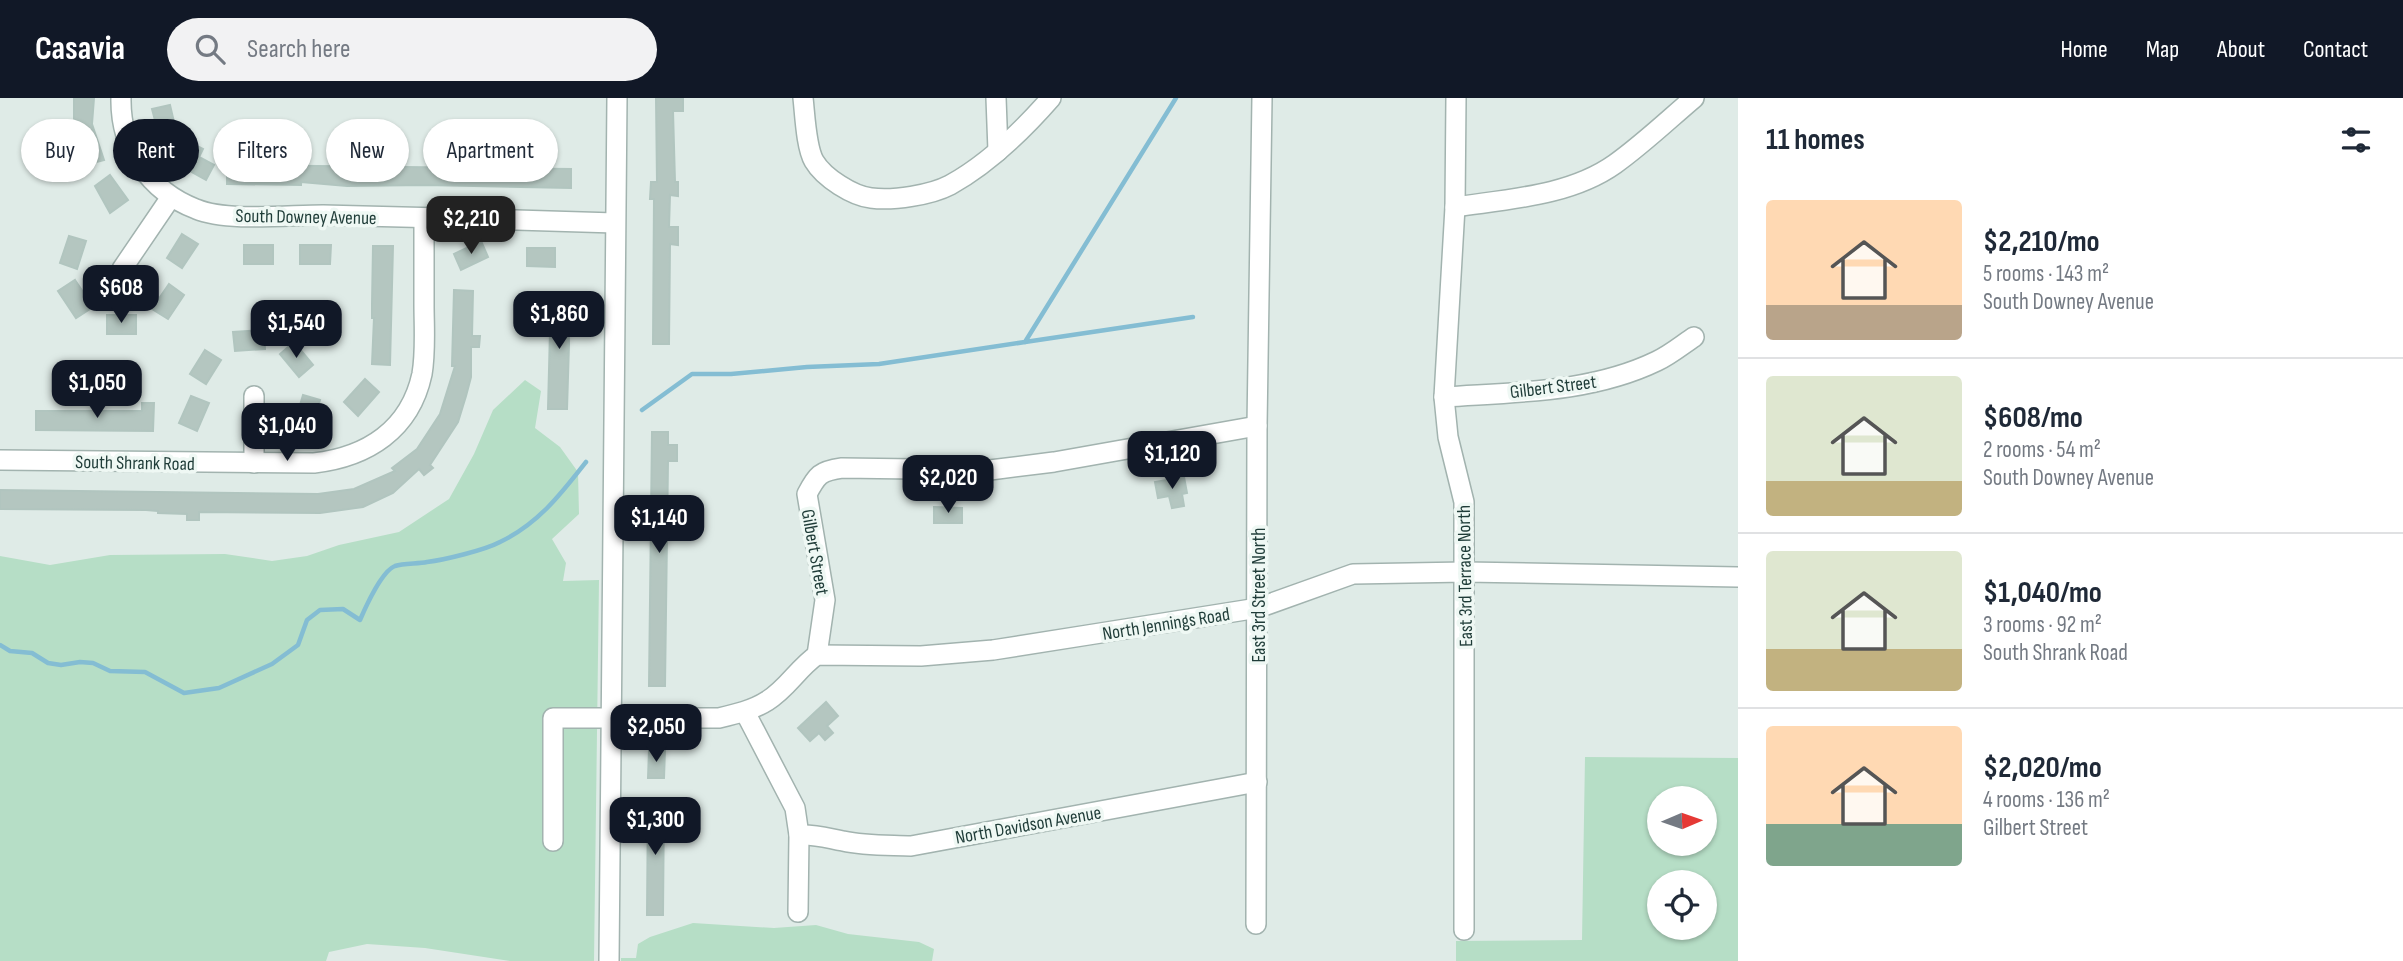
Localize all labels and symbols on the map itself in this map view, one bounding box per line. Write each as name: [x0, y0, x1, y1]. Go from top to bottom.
pin: $2,210: [414, 197, 528, 256]
street label: South Downey Avenue: [235, 205, 377, 230]
pin: $608: [80, 266, 162, 325]
pin: $1,860: [502, 292, 616, 351]
pin: $1,540: [239, 300, 353, 360]
pin: $1,050: [40, 360, 154, 420]
street label: Gilbert Street: [1509, 371, 1598, 404]
pin: $1,040: [230, 404, 344, 463]
pin: $1,120: [1115, 432, 1229, 491]
street label: South Shrank Road: [75, 451, 195, 476]
pin: $2,020: [891, 456, 1005, 515]
pin: $1,140: [602, 496, 716, 555]
street label: East 3rd Terrace North: [1453, 505, 1478, 647]
street label: Gilbert Street: [796, 508, 833, 597]
street label: East 3rd Street North: [1248, 528, 1271, 662]
street label: North Jennings Road: [1101, 603, 1232, 646]
pin: $2,050: [599, 704, 713, 764]
north arrow: [1647, 786, 1717, 856]
pin: $1,300: [598, 798, 712, 857]
street label: North Davidson Avenue: [954, 801, 1103, 850]

